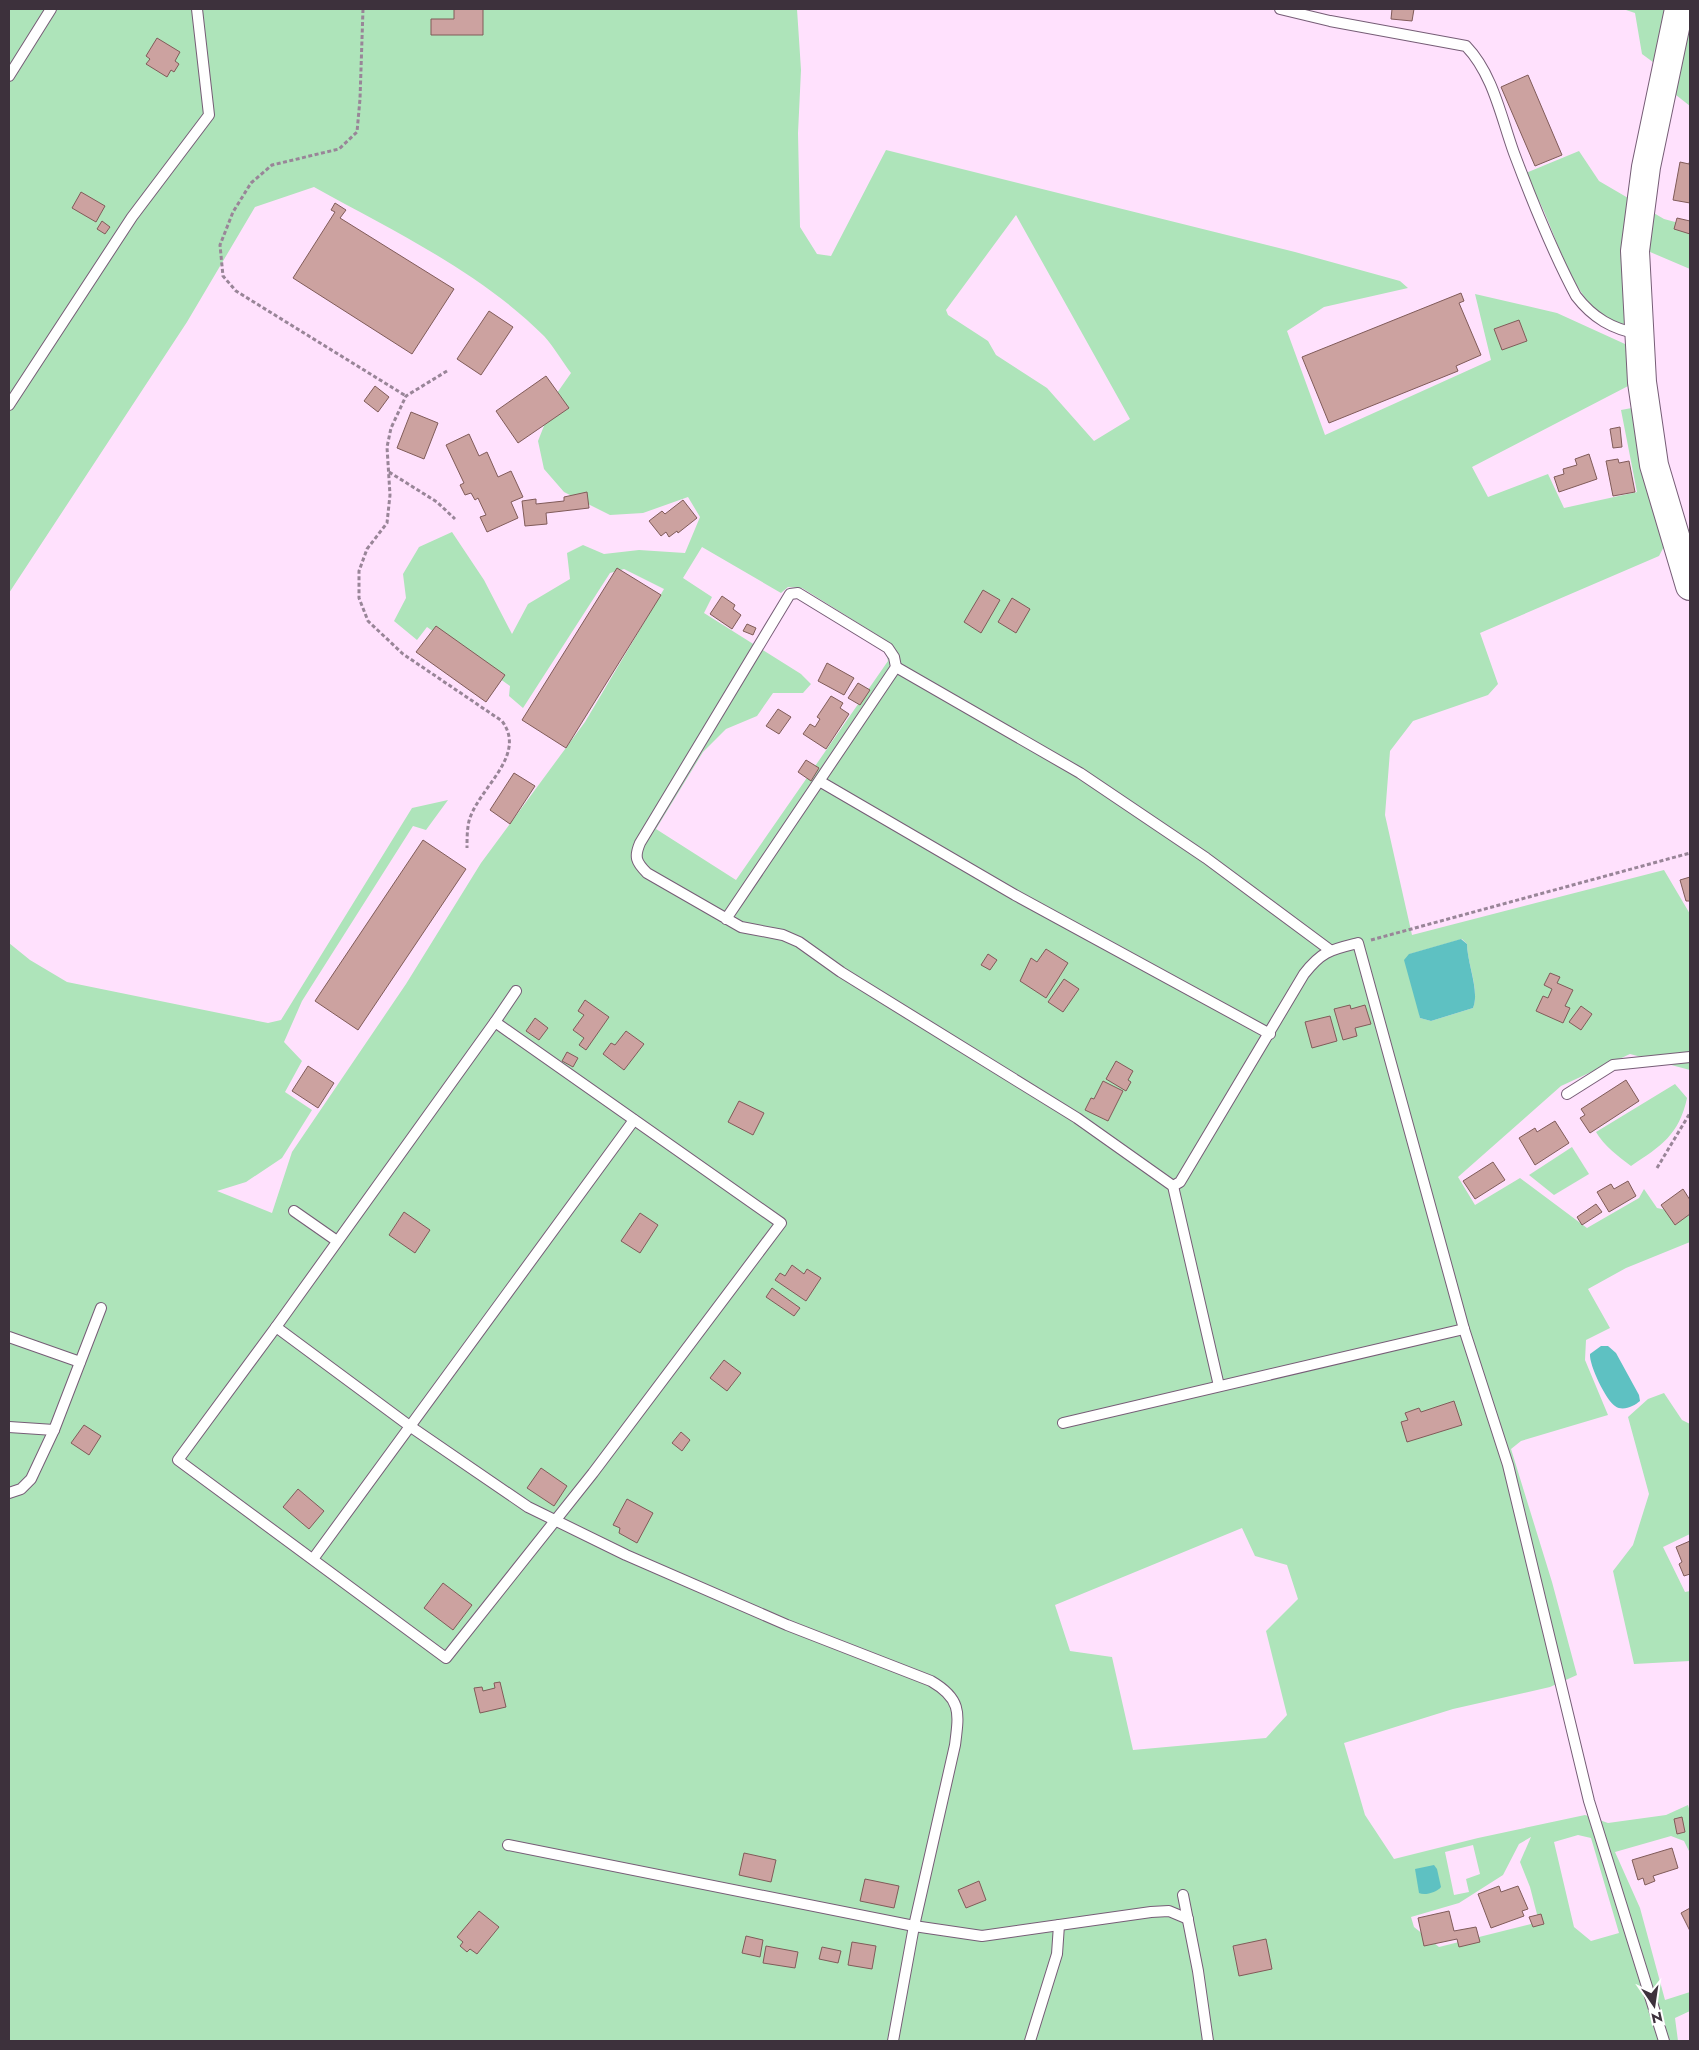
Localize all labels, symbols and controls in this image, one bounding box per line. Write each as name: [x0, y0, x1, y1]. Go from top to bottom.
north arrow: [1629, 1980, 1679, 2030]
text: N: [1649, 2007, 1665, 2029]

